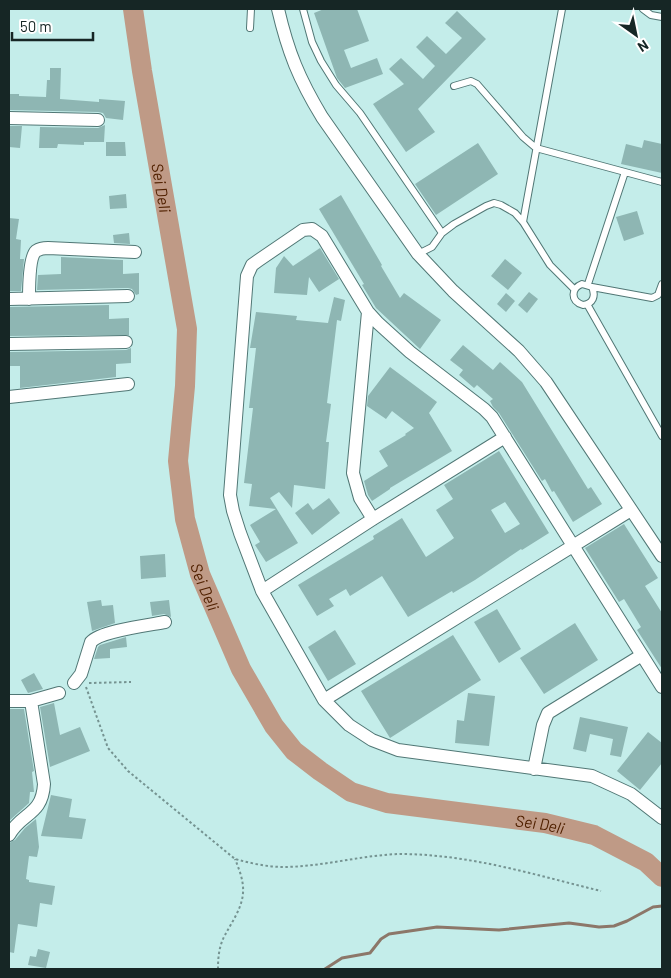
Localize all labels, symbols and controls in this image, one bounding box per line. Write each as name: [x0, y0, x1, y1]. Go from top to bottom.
scale bar: [12, 10, 94, 42]
north arrow: [611, 10, 661, 60]
text: 50 m: [20, 17, 52, 35]
text: N: [635, 37, 652, 56]
water label: Sei Deli: [149, 161, 176, 214]
water label: Sei Deli: [188, 561, 224, 613]
water label: Sei Deli: [514, 810, 567, 837]

